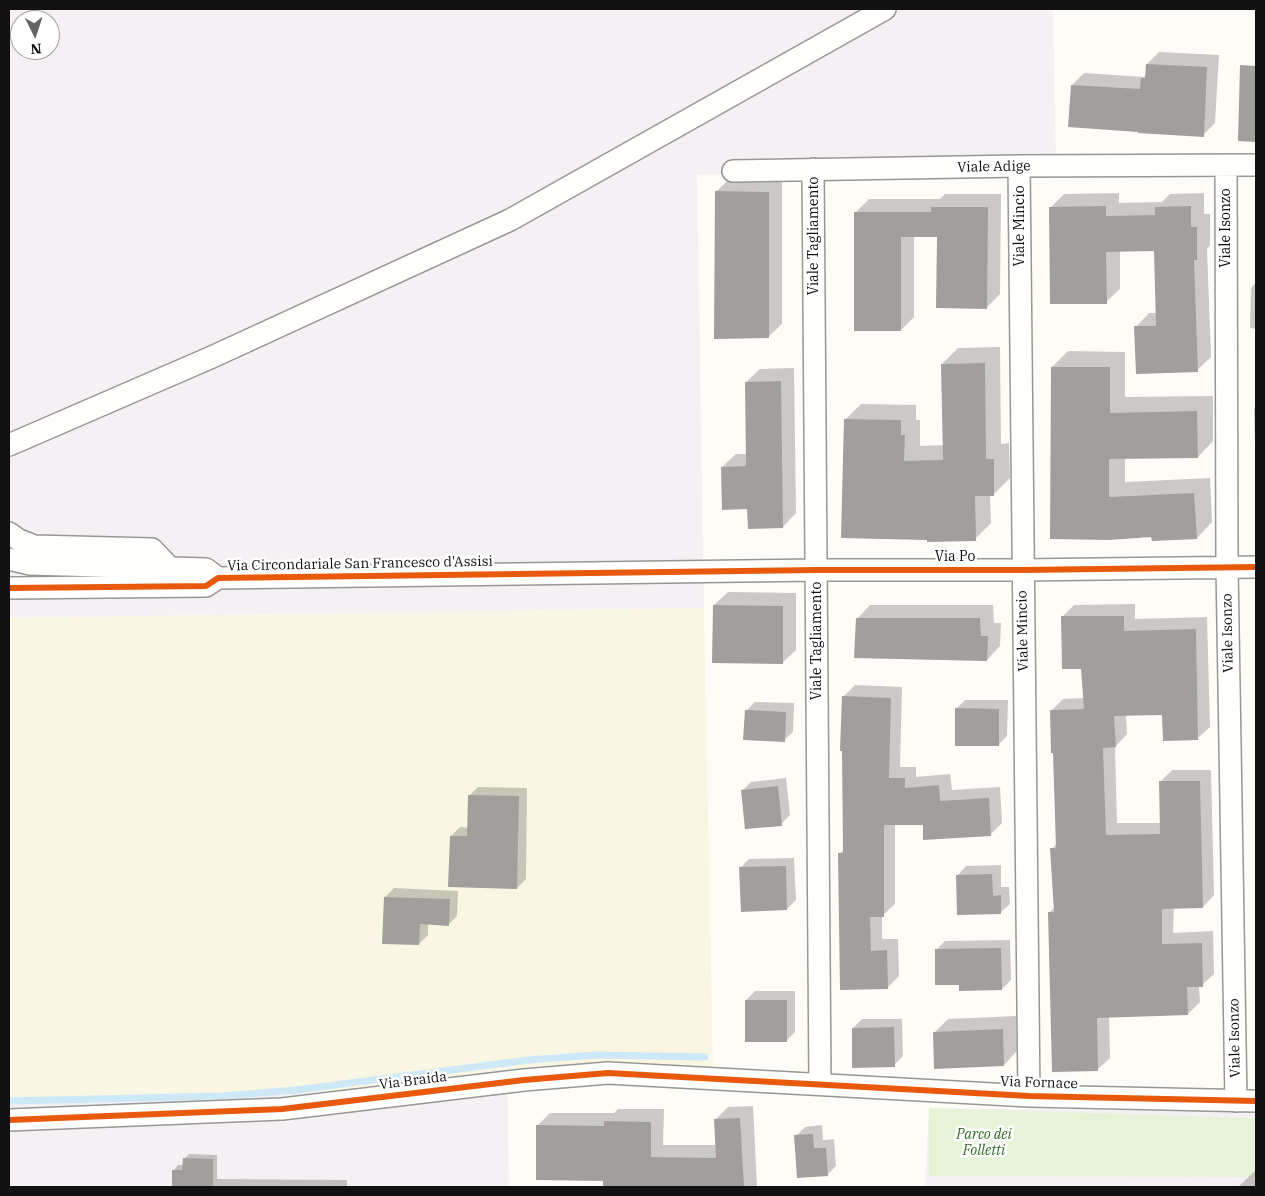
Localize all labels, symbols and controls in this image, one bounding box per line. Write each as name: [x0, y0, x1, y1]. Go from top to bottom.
north arrow: [10, 10, 60, 60]
text: N: [30, 40, 42, 58]
street label: Viale Adige: [957, 158, 1031, 176]
street label: Viale Tagliamento: [806, 177, 822, 295]
street label: Viale Mincio: [1012, 185, 1028, 267]
street label: Viale Isonzo: [1218, 188, 1234, 268]
street label: Via Po: [935, 549, 975, 565]
street label: Via Circondariale San Francesco d'Assisi: [227, 553, 493, 575]
street label: Viale Tagliamento: [809, 582, 825, 700]
street label: Viale Mincio: [1014, 590, 1032, 672]
street label: Viale Isonzo: [1219, 593, 1237, 673]
street label: Viale Isonzo: [1226, 998, 1244, 1078]
street label: Via Braida: [378, 1069, 448, 1093]
street label: Via Fornace: [1000, 1073, 1078, 1093]
park label: Parco dei Folletti: [956, 1127, 1012, 1160]

